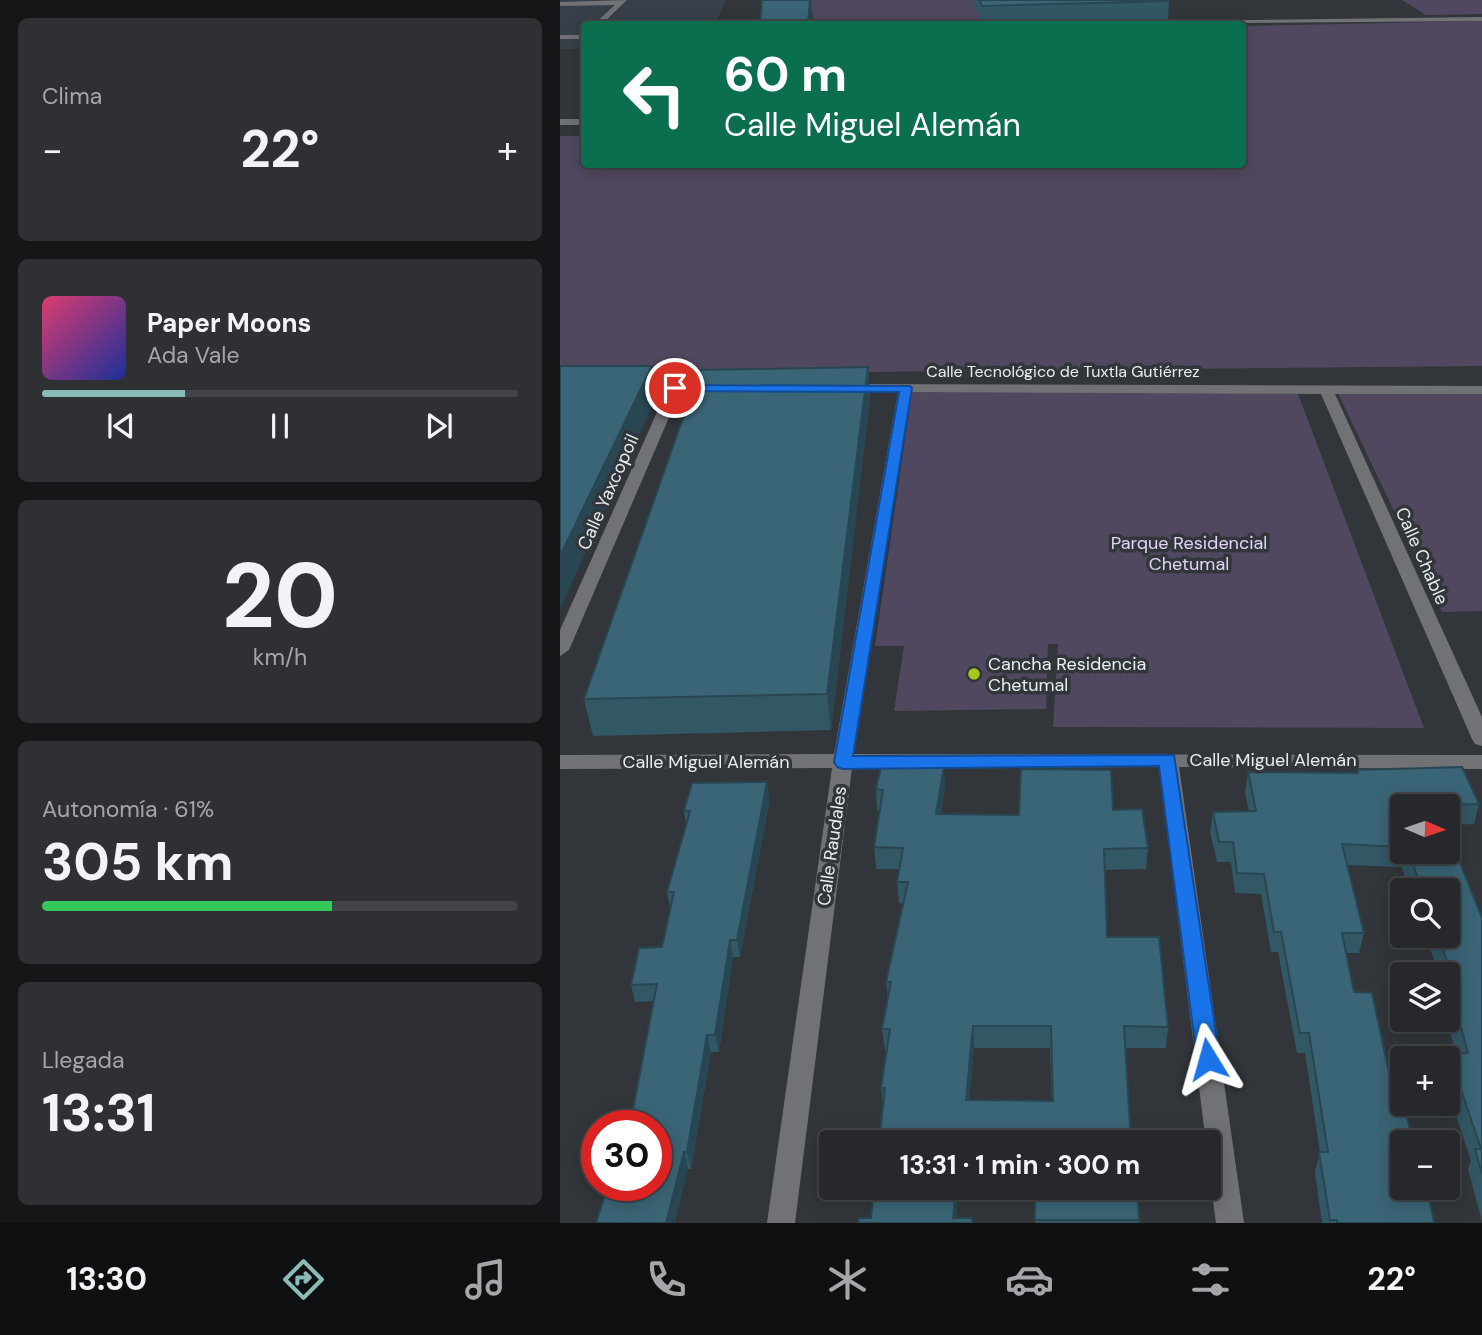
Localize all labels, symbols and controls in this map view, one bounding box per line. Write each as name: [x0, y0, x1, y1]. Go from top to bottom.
text: 60 m: [724, 42, 847, 106]
icon: left: [609, 49, 700, 140]
text: Clima: [42, 81, 102, 111]
text: Calle Miguel Alemán: [724, 104, 1021, 146]
text: 22°: [241, 115, 319, 183]
text: −: [42, 125, 63, 175]
text: +: [497, 125, 518, 175]
text: Paper Moons: [147, 306, 311, 340]
text: Ada Vale: [147, 340, 240, 370]
pin: [645, 358, 705, 418]
street label: Calle Tecnológico de Tuxtla Gutiérrez: [926, 361, 1200, 382]
icon: arrive: [656, 369, 694, 407]
icon: previous: [102, 407, 140, 445]
icon: pause: [261, 407, 299, 445]
icon: next: [420, 407, 458, 445]
street label: Calle Yaxcopoil: [572, 430, 644, 554]
street label: Calle Chable: [1390, 503, 1454, 609]
park label: Parque Residencial Chetumal: [1111, 531, 1267, 576]
text: 20: [222, 537, 338, 655]
text: km/h: [253, 642, 307, 672]
place label: Cancha Residencia Chetumal: [988, 652, 1146, 697]
marker: Cancha Residencia Chetumal: [966, 666, 982, 682]
street label: Calle Miguel Alemán: [1190, 748, 1356, 772]
street label: Calle Miguel Alemán: [623, 750, 789, 774]
street label: Calle Raudales: [812, 785, 852, 907]
text: Autonomía · 61%: [42, 794, 214, 824]
north arrow: [1390, 794, 1460, 864]
map controls: [1390, 794, 1460, 1200]
text: 305 km: [42, 828, 234, 896]
button: search: [1390, 878, 1460, 948]
button: layers: [1390, 962, 1460, 1032]
position arrow: [1171, 1022, 1245, 1096]
text: Llegada: [42, 1045, 125, 1075]
button: +: [1390, 1046, 1460, 1116]
text: 13:31: [42, 1079, 155, 1147]
speed limit sign: 30: [581, 1110, 672, 1201]
button: −: [1390, 1130, 1460, 1200]
text: 13:31 · 1 min · 300 m: [900, 1148, 1140, 1182]
icon: directions: [279, 1255, 328, 1304]
icon: music: [461, 1255, 510, 1304]
icon: phone: [642, 1255, 691, 1304]
icon: climate: [823, 1255, 872, 1304]
icon: car: [1005, 1255, 1054, 1304]
icon: filters: [1186, 1255, 1235, 1304]
text: 13:30: [66, 1258, 147, 1300]
text: 22°: [1367, 1258, 1416, 1300]

